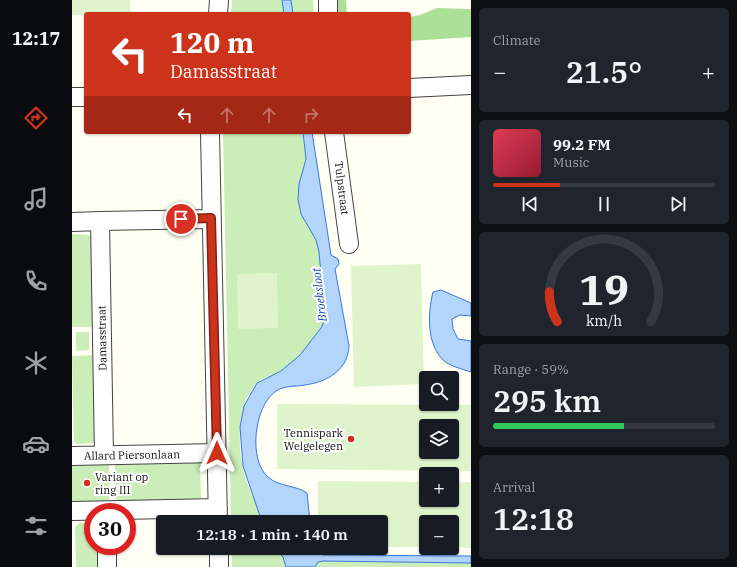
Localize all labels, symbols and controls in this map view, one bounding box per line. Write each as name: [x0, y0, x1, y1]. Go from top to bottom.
text: 120 m: [170, 24, 254, 61]
text: 12:17: [12, 27, 60, 50]
icon: left: [104, 28, 156, 80]
text: Climate: [493, 32, 540, 49]
text: 21.5°: [566, 52, 642, 91]
text: −: [493, 57, 506, 86]
text: +: [702, 57, 715, 86]
text: Damasstraat: [170, 60, 277, 83]
icon: directions: [22, 104, 50, 132]
icon: left: [174, 104, 196, 126]
icon: ahead: [216, 104, 238, 126]
icon: ahead: [258, 104, 280, 126]
icon: right: [300, 104, 322, 126]
text: 99.2 FM: [553, 135, 611, 154]
text: Music: [553, 154, 590, 171]
street label: Tulpstraat: [332, 161, 352, 216]
icon: music: [22, 185, 50, 213]
icon: previous: [519, 193, 541, 215]
icon: pause: [593, 193, 615, 215]
icon: next: [667, 193, 689, 215]
pin: [164, 202, 198, 236]
icon: arrive: [170, 208, 192, 230]
text: 19: [579, 261, 629, 315]
water label: Broeksloot: [308, 266, 330, 324]
icon: phone: [22, 267, 50, 295]
street label: Damasstraat: [94, 305, 110, 371]
text: km/h: [586, 310, 622, 329]
icon: climate: [22, 349, 50, 377]
text: Range · 59%: [493, 361, 569, 378]
map controls: [419, 371, 459, 555]
button: search: [419, 371, 459, 411]
text: 295 km: [493, 381, 601, 420]
button: layers: [419, 419, 459, 459]
place label: Tennispark Welgelegen: [283, 426, 344, 453]
icon: car: [22, 430, 50, 458]
position arrow: [196, 432, 238, 474]
marker: Tennispark Welgelegen: [346, 434, 356, 444]
street label: Allard Piersonlaan: [84, 447, 180, 463]
button: +: [419, 467, 459, 507]
place label: Variant op ring III: [95, 470, 149, 497]
marker: Variant op ring III: [82, 478, 92, 488]
text: Arrival: [493, 479, 535, 496]
text: 12:18: [493, 499, 574, 538]
speed limit sign: 30: [84, 503, 136, 555]
icon: filters: [22, 512, 50, 540]
button: −: [419, 515, 459, 555]
text: 12:18 · 1 min · 140 m: [196, 525, 348, 544]

